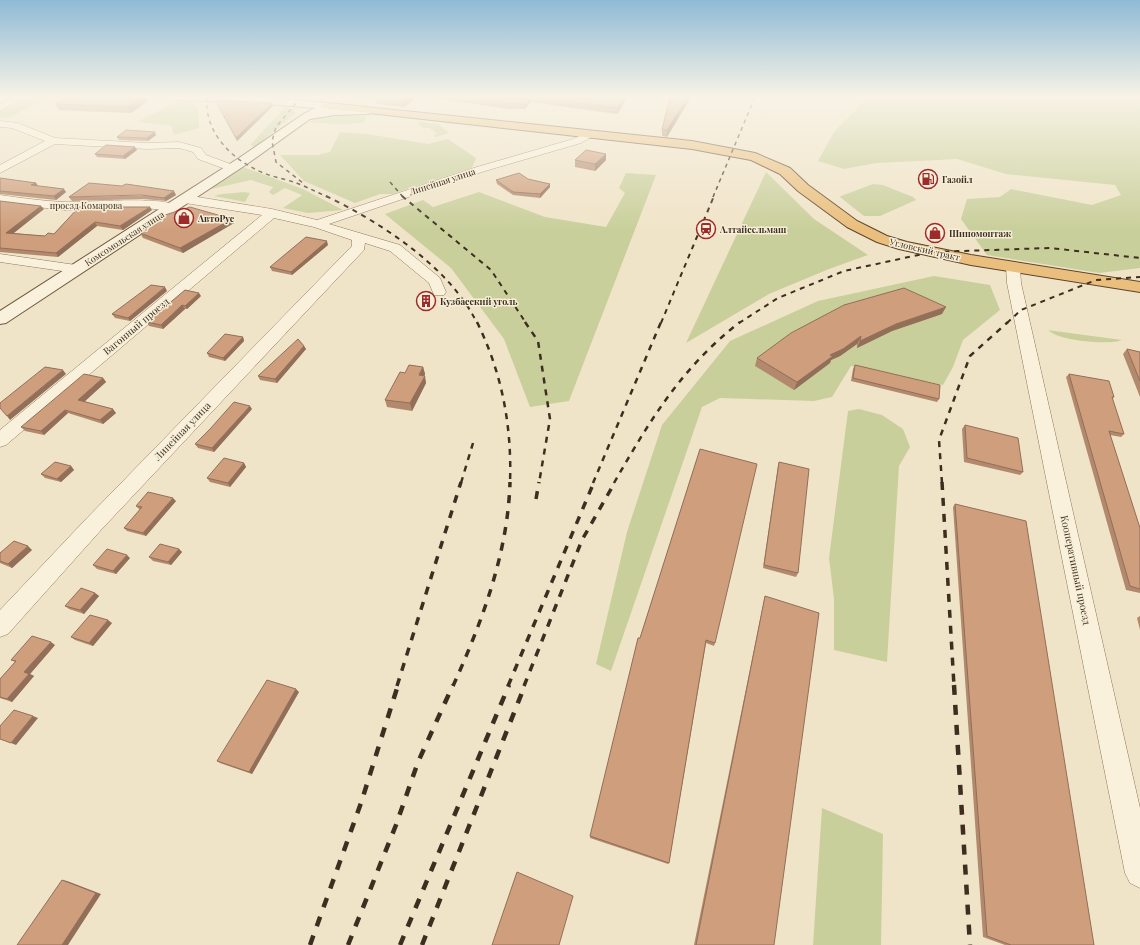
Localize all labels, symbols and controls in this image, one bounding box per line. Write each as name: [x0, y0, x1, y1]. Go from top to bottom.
street label: Линейная улица: [406, 164, 477, 198]
fuel station icon: Газойл: [917, 168, 939, 190]
place label: Газойл: [942, 173, 973, 185]
street label: проезд Комарова: [50, 199, 123, 211]
shop icon: АвтоРус: [173, 207, 195, 229]
street label: Комсомольская улица: [82, 208, 166, 268]
place label: АвтоРус: [197, 212, 235, 224]
station icon: Алтайсельмаш: [695, 218, 717, 240]
shop icon: Шиномонтаж: [924, 222, 946, 244]
place label: Алтайсельмаш: [719, 223, 787, 235]
place label: Шиномонтаж: [949, 227, 1011, 239]
street label: Угловский тракт: [888, 235, 961, 263]
building icon: Кузбасский уголь: [415, 290, 437, 312]
street label: Вагонный проезд: [100, 294, 173, 358]
place label: Кузбасский уголь: [440, 295, 518, 307]
street label: Линейная улица: [150, 399, 214, 464]
street label: Кооперативный проезд: [1058, 514, 1095, 627]

